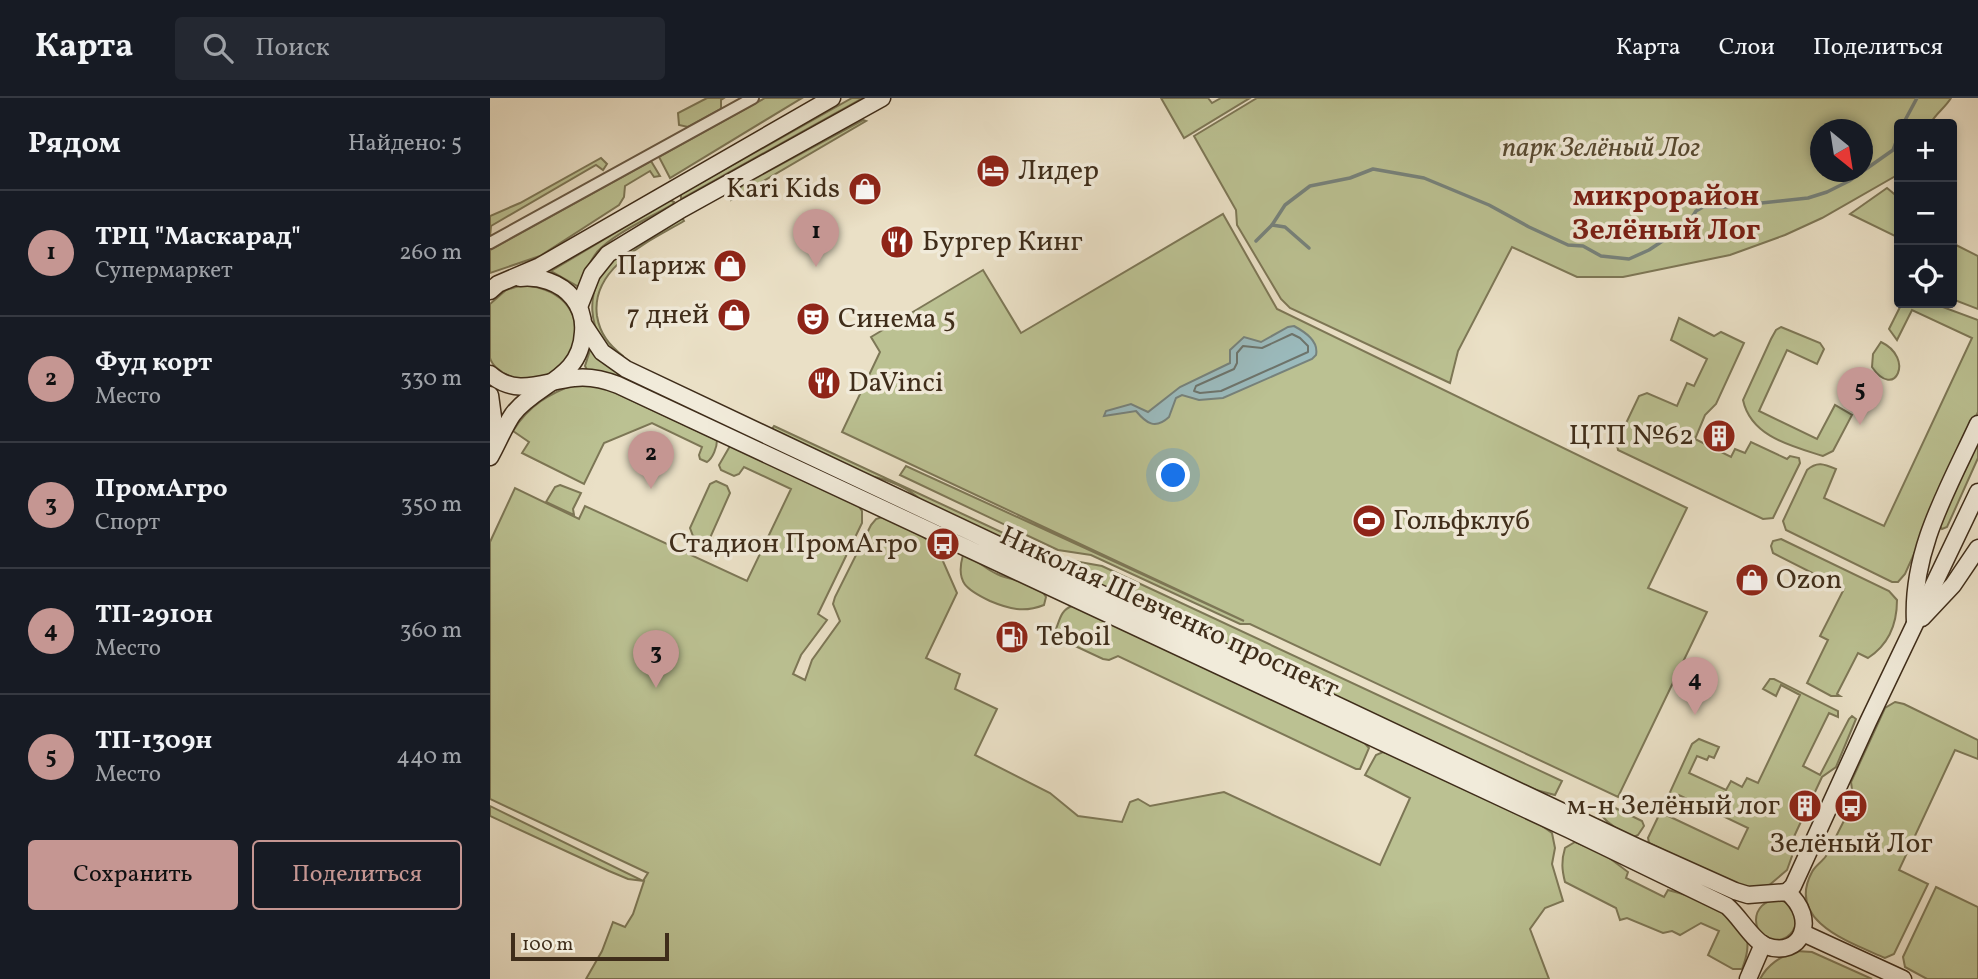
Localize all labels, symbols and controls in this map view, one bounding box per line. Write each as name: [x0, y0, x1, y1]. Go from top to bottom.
search box: [175, 17, 665, 80]
text: Карта: [35, 25, 133, 71]
icon: search: [199, 29, 237, 67]
text: Поиск: [255, 30, 330, 66]
text: Карта: [1616, 31, 1681, 65]
text: Слои: [1719, 31, 1775, 65]
text: Поделиться: [1813, 31, 1943, 65]
north arrow: [1810, 119, 1873, 182]
map controls: [1894, 119, 1957, 308]
button: +: [1894, 119, 1957, 182]
text: Рядом: [28, 123, 121, 165]
text: Найдено: 5: [348, 128, 462, 160]
park label: парк Зелёный Лог: [1502, 129, 1700, 168]
hotel icon: Лидер: [974, 152, 1012, 190]
place label: Лидер: [1018, 152, 1099, 191]
place label: Kari Kids: [726, 170, 840, 209]
shop icon: Kari Kids: [846, 170, 884, 208]
district label: микрорайон Зелёный Лог: [1572, 176, 1761, 252]
button: −: [1894, 182, 1957, 245]
pin: 1: [793, 209, 839, 267]
text: ТРЦ "Маскарад": [95, 219, 301, 255]
restaurant icon: Бургер Кинг: [878, 223, 916, 261]
place label: Бургер Кинг: [922, 223, 1083, 262]
text: 1: [46, 237, 56, 269]
text: 260 m: [399, 237, 462, 269]
button: locate: [1894, 245, 1957, 308]
place label: Париж: [617, 247, 706, 286]
shop icon: Париж: [711, 247, 749, 285]
text: Супермаркет: [95, 255, 233, 287]
place label: 7 дней: [627, 296, 709, 335]
shop icon: 7 дней: [715, 296, 753, 334]
theatre icon: Синема 5: [794, 300, 832, 338]
place label: Синема 5: [838, 300, 956, 339]
text: Фуд корт: [95, 345, 212, 381]
text: 2: [45, 363, 57, 395]
text: 330 m: [400, 363, 462, 395]
restaurant icon: DaVinci: [805, 364, 843, 402]
place label: DaVinci: [848, 364, 943, 403]
pin: 5: [1837, 367, 1883, 425]
text: Место: [95, 381, 161, 413]
place label: ЦТП №62: [1569, 417, 1694, 456]
building icon: ЦТП №62: [1700, 417, 1738, 455]
pin: 2: [628, 431, 674, 489]
your location: [1156, 458, 1190, 492]
text: ПромАгро: [95, 471, 228, 507]
text: 3: [45, 489, 57, 521]
text: 350 m: [401, 489, 462, 521]
sports icon: Гольфклуб: [1350, 502, 1388, 540]
place label: Гольфклуб: [1393, 502, 1530, 541]
text: Спорт: [95, 507, 160, 539]
street label: Николая Шевченко проспект: [993, 517, 1345, 709]
place label: Стадион ПромАгро: [669, 525, 918, 564]
bus stop icon: Стадион ПромАгро: [924, 525, 962, 563]
shop icon: Ozon: [1733, 561, 1771, 599]
place label: Ozon: [1776, 561, 1842, 600]
text: ТП-2910н: [95, 597, 213, 633]
text: 4: [44, 615, 58, 647]
text: 360 m: [400, 615, 462, 647]
fuel station icon: Teboil: [993, 618, 1031, 656]
place label: Teboil: [1036, 618, 1111, 657]
pin: 3: [633, 630, 679, 688]
text: Место: [95, 633, 161, 665]
pin: 4: [1672, 657, 1718, 715]
text: ТП-1309н: [95, 723, 212, 759]
text: 5: [45, 741, 57, 773]
text: 440 m: [396, 741, 462, 773]
text: Место: [95, 759, 161, 791]
place label: м-н Зелёный лог: [1567, 787, 1780, 826]
building icon: м-н Зелёный лог: [1786, 787, 1824, 825]
bus stop icon: Зелёный Лог: [1832, 787, 1870, 825]
place label: Зелёный Лог: [1769, 825, 1933, 864]
button: Сохранить: [28, 840, 238, 910]
button: Поделиться: [252, 840, 462, 910]
scale bar: [511, 930, 668, 962]
text: 100 m: [522, 932, 573, 958]

